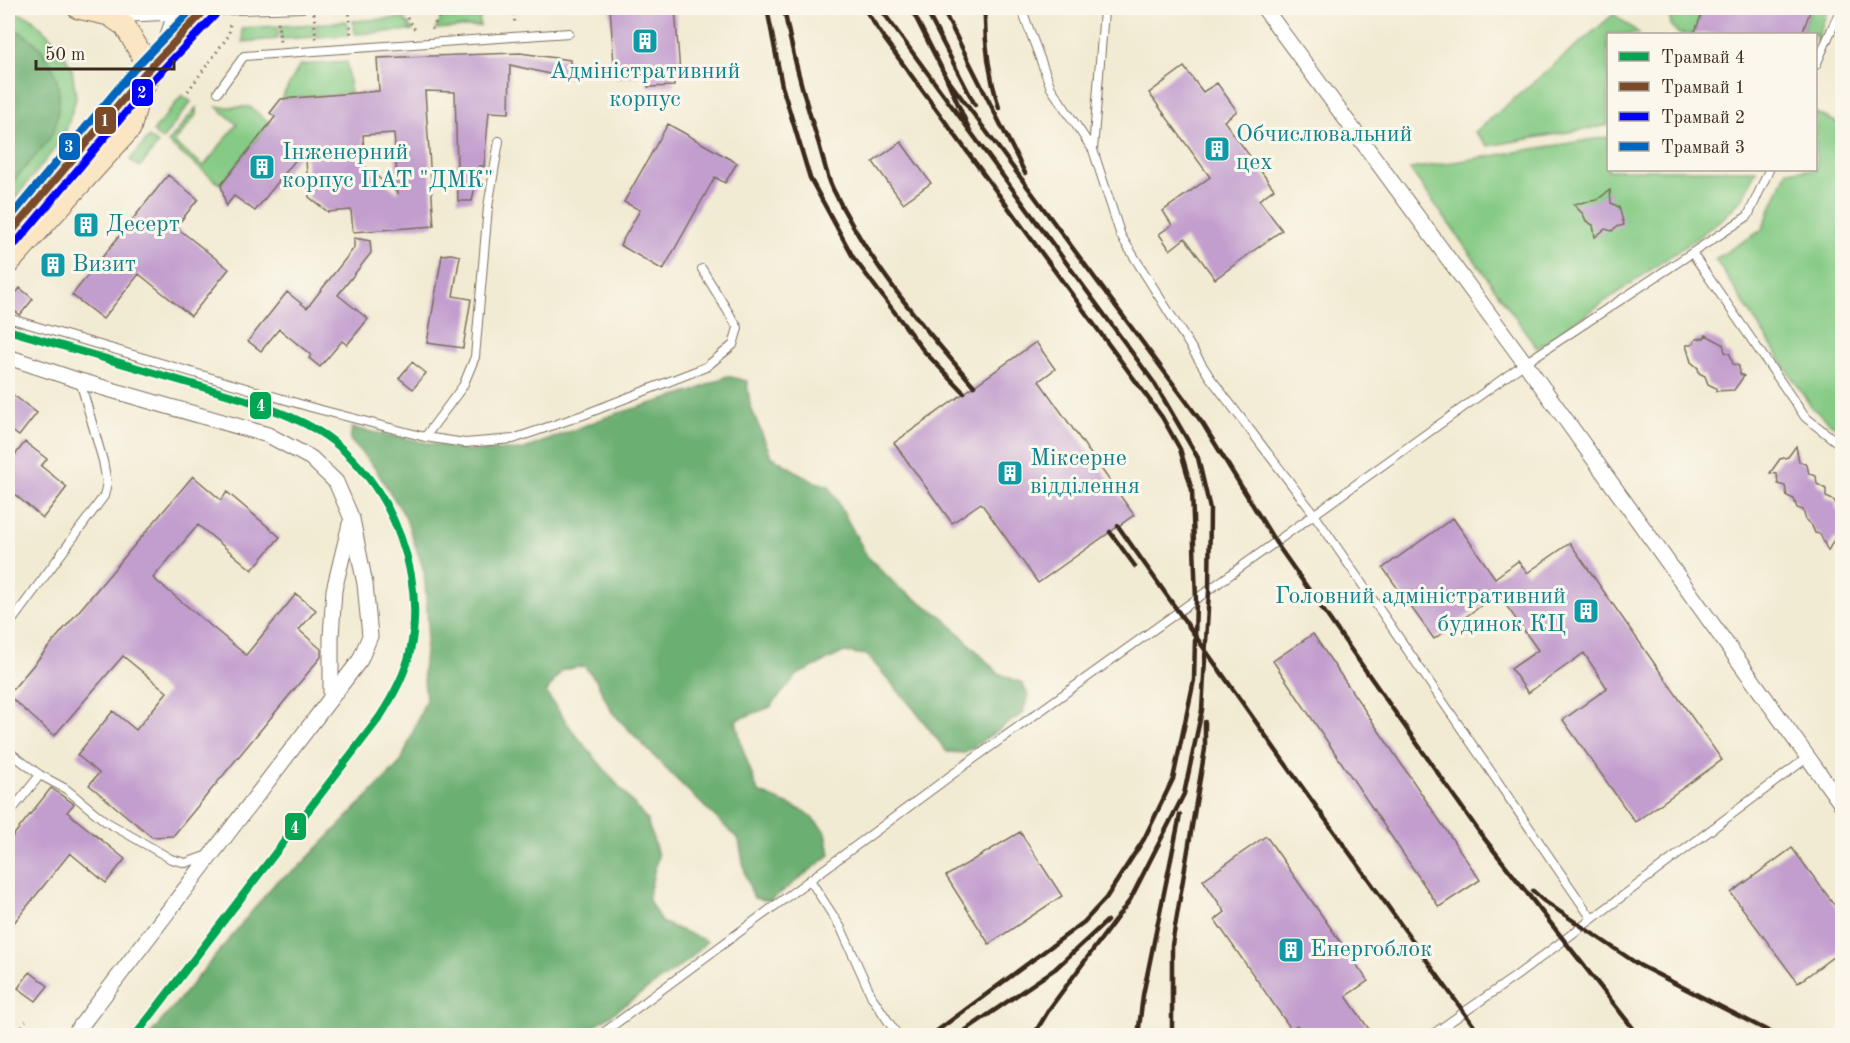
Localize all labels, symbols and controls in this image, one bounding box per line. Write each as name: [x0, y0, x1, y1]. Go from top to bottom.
building icon: Адміністративний корпус: [630, 26, 660, 56]
scale bar: [36, 33, 174, 71]
legend: [1607, 33, 1817, 171]
text: 50 m: [45, 46, 85, 64]
text: Трамвай 4: [1661, 49, 1745, 67]
place label: Адміністративний корпус: [550, 60, 740, 112]
line badge: 2: [131, 78, 154, 107]
text: Трамвай 1: [1661, 79, 1745, 97]
text: 2: [137, 86, 147, 102]
line badge: 1: [94, 106, 117, 135]
text: Трамвай 2: [1661, 109, 1745, 127]
text: 1: [100, 114, 110, 130]
place label: Обчислювальний цех: [1236, 123, 1413, 175]
line badge: 3: [58, 132, 81, 161]
building icon: Обчислювальний цех: [1202, 134, 1232, 164]
text: Трамвай 3: [1661, 139, 1745, 157]
text: 3: [64, 140, 74, 156]
place label: Інженерний корпус ПАТ "ДМК": [282, 141, 494, 193]
building icon: Інженерний корпус ПАТ "ДМК": [247, 152, 277, 182]
building icon: Десерт: [71, 210, 101, 240]
place label: Десерт: [106, 213, 180, 237]
building icon: Визит: [38, 250, 68, 280]
place label: Визит: [72, 253, 136, 277]
line badge: 4: [249, 391, 272, 420]
text: 4: [256, 399, 266, 415]
place label: Міксерне відділення: [1030, 447, 1140, 499]
building icon: Міксерне відділення: [995, 458, 1025, 488]
place label: Головний адміністративний будинок КЦ: [1275, 585, 1566, 637]
building icon: Головний адміністративний будинок КЦ: [1571, 596, 1601, 626]
line badge: 4: [284, 812, 307, 841]
text: 4: [290, 821, 300, 837]
building icon: Енергоблок: [1276, 935, 1306, 965]
place label: Енергоблок: [1310, 938, 1432, 962]

